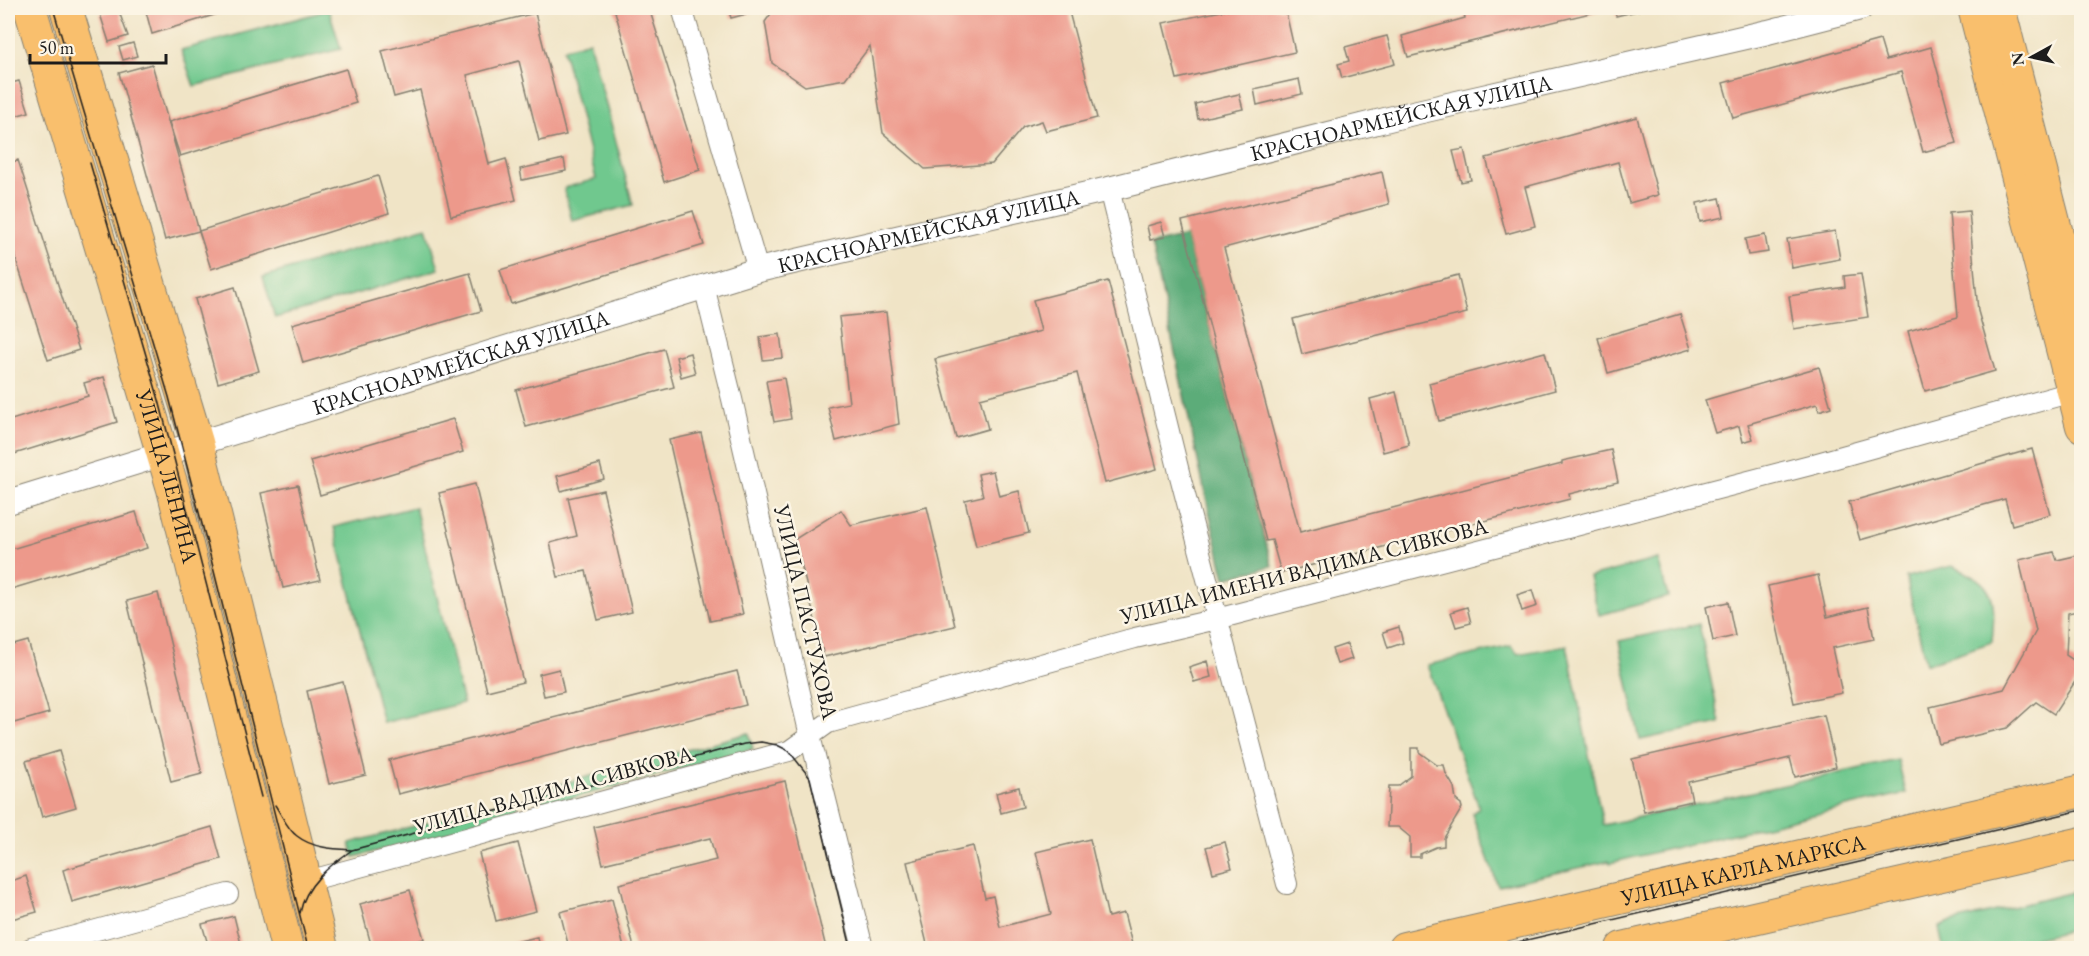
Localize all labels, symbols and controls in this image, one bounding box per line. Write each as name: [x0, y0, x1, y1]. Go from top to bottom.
scale bar: [30, 27, 166, 65]
north arrow: [2002, 27, 2062, 87]
text: 50 m: [39, 36, 74, 59]
text: N: [2006, 51, 2029, 67]
street label: КРАСНОАРМЕЙСКАЯ УЛИЦА: [1247, 67, 1555, 168]
street label: КРАСНОАРМЕЙСКАЯ УЛИЦА: [775, 182, 1083, 280]
street label: КРАСНОАРМЕЙСКАЯ УЛИЦА: [309, 302, 613, 421]
street label: УЛИЦА ЛЕНИНА: [129, 385, 206, 567]
street label: УЛИЦА ПАСТУХОВА: [767, 501, 845, 723]
street label: УЛИЦА ИМЕНИ ВАДИМА СИВКОВА: [1116, 511, 1492, 631]
street label: УЛИЦА ВАДИМА СИВКОВА: [409, 739, 697, 842]
street label: УЛИЦА КАРЛА МАРКСА: [1617, 827, 1869, 912]

